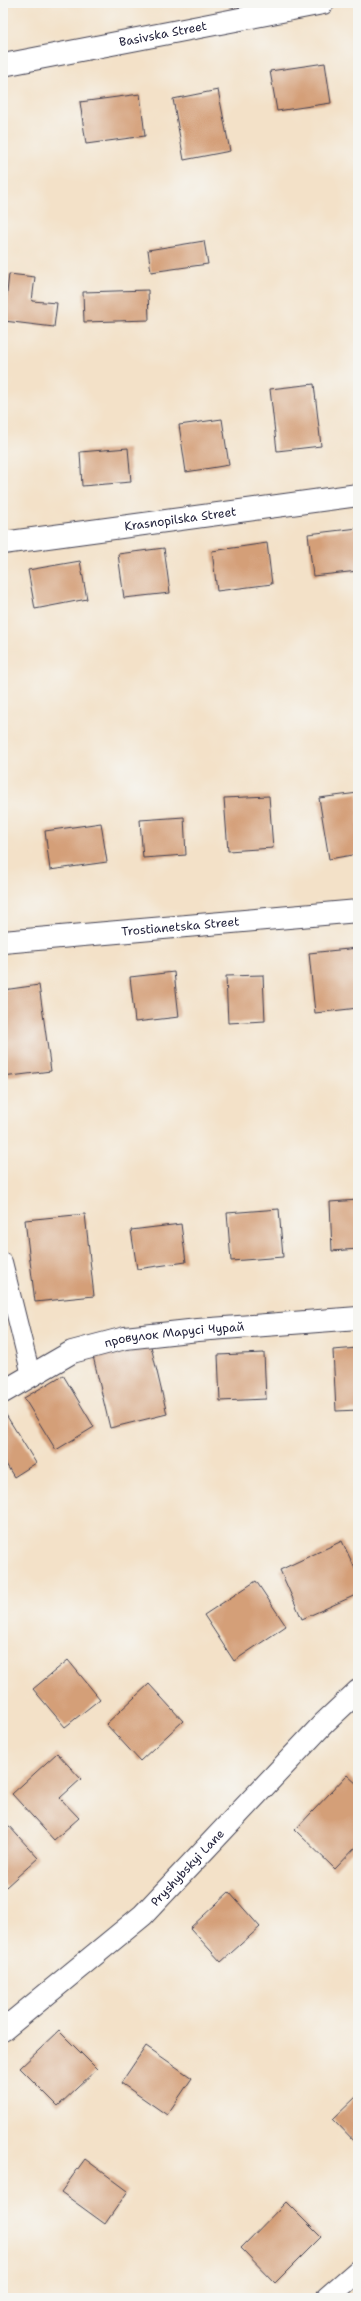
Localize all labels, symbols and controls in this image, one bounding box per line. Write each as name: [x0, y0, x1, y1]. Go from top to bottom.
street label: Basivska Street: [118, 18, 208, 50]
street label: Krasnopilska Street: [123, 504, 237, 535]
street label: Trostianetska Street: [121, 913, 240, 940]
street label: провулок Марусі Чурай: [103, 1319, 245, 1351]
street label: Pryshybskyi Lane: [147, 1826, 228, 1910]

